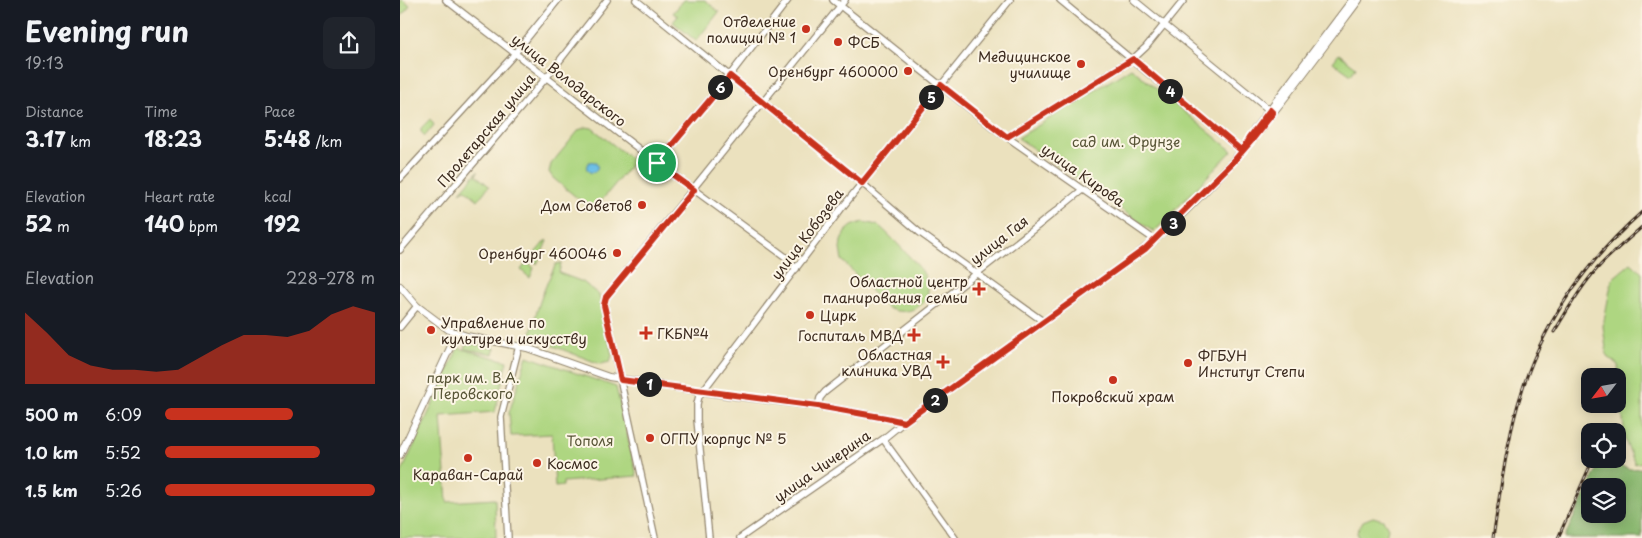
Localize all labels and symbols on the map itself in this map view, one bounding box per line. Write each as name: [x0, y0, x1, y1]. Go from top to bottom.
place label: Отделение полиции № 1: [707, 11, 796, 48]
marker: Отделение полиции № 1: [800, 23, 812, 35]
street label: улица Володарского: [507, 29, 631, 131]
place label: ФСБ: [848, 32, 880, 53]
marker: ФСБ: [832, 36, 844, 48]
place label: Медицинское училище: [978, 46, 1071, 83]
marker: Медицинское училище: [1075, 58, 1087, 70]
place label: Оренбург 460000: [768, 61, 898, 82]
marker: Оренбург 460000: [902, 65, 914, 77]
street label: Пролетарская улица: [432, 68, 540, 192]
pin: 6: [708, 74, 732, 100]
pin: 4: [1158, 78, 1182, 104]
pin: 5: [918, 84, 944, 110]
park label: сад им. Фрунзе: [1072, 131, 1180, 152]
street label: улица Кирова: [1037, 138, 1129, 212]
pin: [636, 142, 678, 184]
street label: улица Кобозева: [766, 184, 849, 284]
place label: Дом Советов: [540, 195, 632, 216]
marker: Дом Советов: [636, 199, 648, 211]
pin: 3: [1160, 210, 1186, 236]
street label: улица Гая: [965, 211, 1033, 269]
place label: Оренбург 460046: [478, 243, 607, 264]
marker: Оренбург 460046: [611, 247, 623, 259]
place label: Областной центр планирования семьи: [823, 271, 968, 308]
marker: Областной центр планирования семьи: [972, 282, 986, 296]
place label: Цирк: [820, 305, 857, 326]
marker: Цирк: [804, 309, 816, 321]
place label: Управление по культуре и искусству: [441, 312, 587, 349]
place label: ГКБ№4: [657, 323, 709, 344]
marker: Управление по культуре и искусству: [425, 324, 437, 336]
place label: Госпиталь МВД: [798, 325, 903, 346]
marker: ГКБ№4: [639, 326, 653, 340]
marker: Госпиталь МВД: [907, 328, 921, 342]
place label: Областная клиника УВД: [841, 344, 932, 381]
place label: ФГБУН Институт Степи: [1198, 345, 1305, 382]
marker: Областная клиника УВД: [936, 355, 950, 369]
marker: ФГБУН Институт Степи: [1182, 357, 1194, 369]
park label: парк им. В.А. Перовского: [426, 367, 520, 404]
north arrow: [1581, 368, 1626, 412]
pin: 1: [636, 372, 662, 396]
marker: Покровский храм: [1107, 374, 1119, 386]
place label: Покровский храм: [1051, 386, 1175, 407]
pin: 2: [922, 388, 948, 412]
street label: улица Чичерина: [770, 425, 875, 507]
place label: ОГПУ корпус № 5: [660, 428, 786, 449]
park label: Тополя: [567, 430, 613, 451]
marker: ОГПУ корпус № 5: [644, 432, 656, 444]
marker: Караван-Сарай: [462, 452, 474, 464]
place label: Космос: [547, 453, 598, 474]
marker: Космос: [531, 457, 543, 469]
place label: Караван-Сарай: [413, 464, 523, 485]

